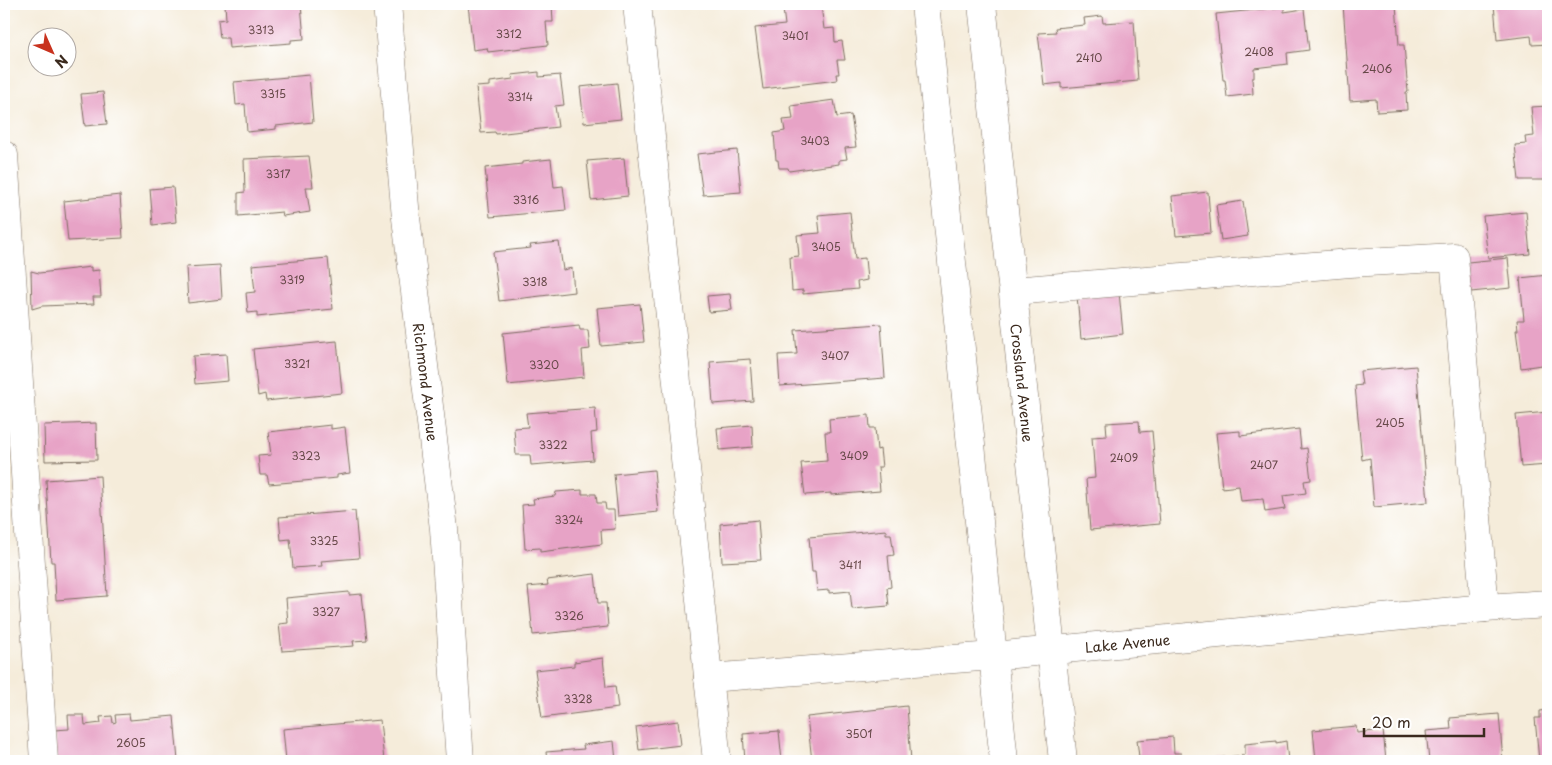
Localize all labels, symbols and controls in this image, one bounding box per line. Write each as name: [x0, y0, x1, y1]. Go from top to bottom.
house number: 3313: [248, 21, 274, 38]
house number: 3312: [496, 25, 522, 42]
house number: 3401: [782, 27, 808, 44]
north arrow: [28, 28, 78, 78]
house number: 2408: [1244, 43, 1274, 60]
house number: 2410: [1076, 49, 1102, 66]
text: N: [50, 50, 73, 73]
house number: 2406: [1362, 60, 1393, 77]
house number: 3315: [260, 85, 286, 102]
house number: 3314: [507, 88, 533, 105]
house number: 3403: [800, 132, 830, 149]
house number: 3317: [265, 165, 291, 182]
house number: 3316: [513, 191, 539, 208]
house number: 3405: [811, 238, 841, 255]
house number: 3319: [279, 271, 305, 288]
house number: 3318: [522, 273, 548, 290]
street label: Richmond Avenue: [408, 322, 444, 443]
street label: Crossland Avenue: [1006, 322, 1039, 444]
house number: 3407: [821, 347, 849, 364]
house number: 3321: [284, 355, 310, 372]
house number: 3320: [529, 356, 559, 373]
house number: 2405: [1375, 414, 1405, 431]
house number: 3322: [538, 436, 568, 453]
house number: 3323: [291, 447, 321, 464]
house number: 3409: [839, 447, 869, 464]
house number: 2409: [1110, 449, 1138, 466]
house number: 2407: [1250, 456, 1278, 473]
house number: 3324: [555, 511, 583, 528]
house number: 3325: [310, 532, 338, 549]
house number: 3411: [838, 556, 862, 573]
house number: 3327: [312, 603, 340, 620]
house number: 3326: [554, 607, 584, 624]
street label: Lake Avenue: [1084, 628, 1171, 657]
house number: 3328: [563, 690, 593, 707]
scale bar: [1364, 705, 1484, 737]
text: 20 m: [1372, 710, 1411, 733]
house number: 3501: [846, 725, 872, 742]
house number: 2605: [116, 734, 146, 751]

